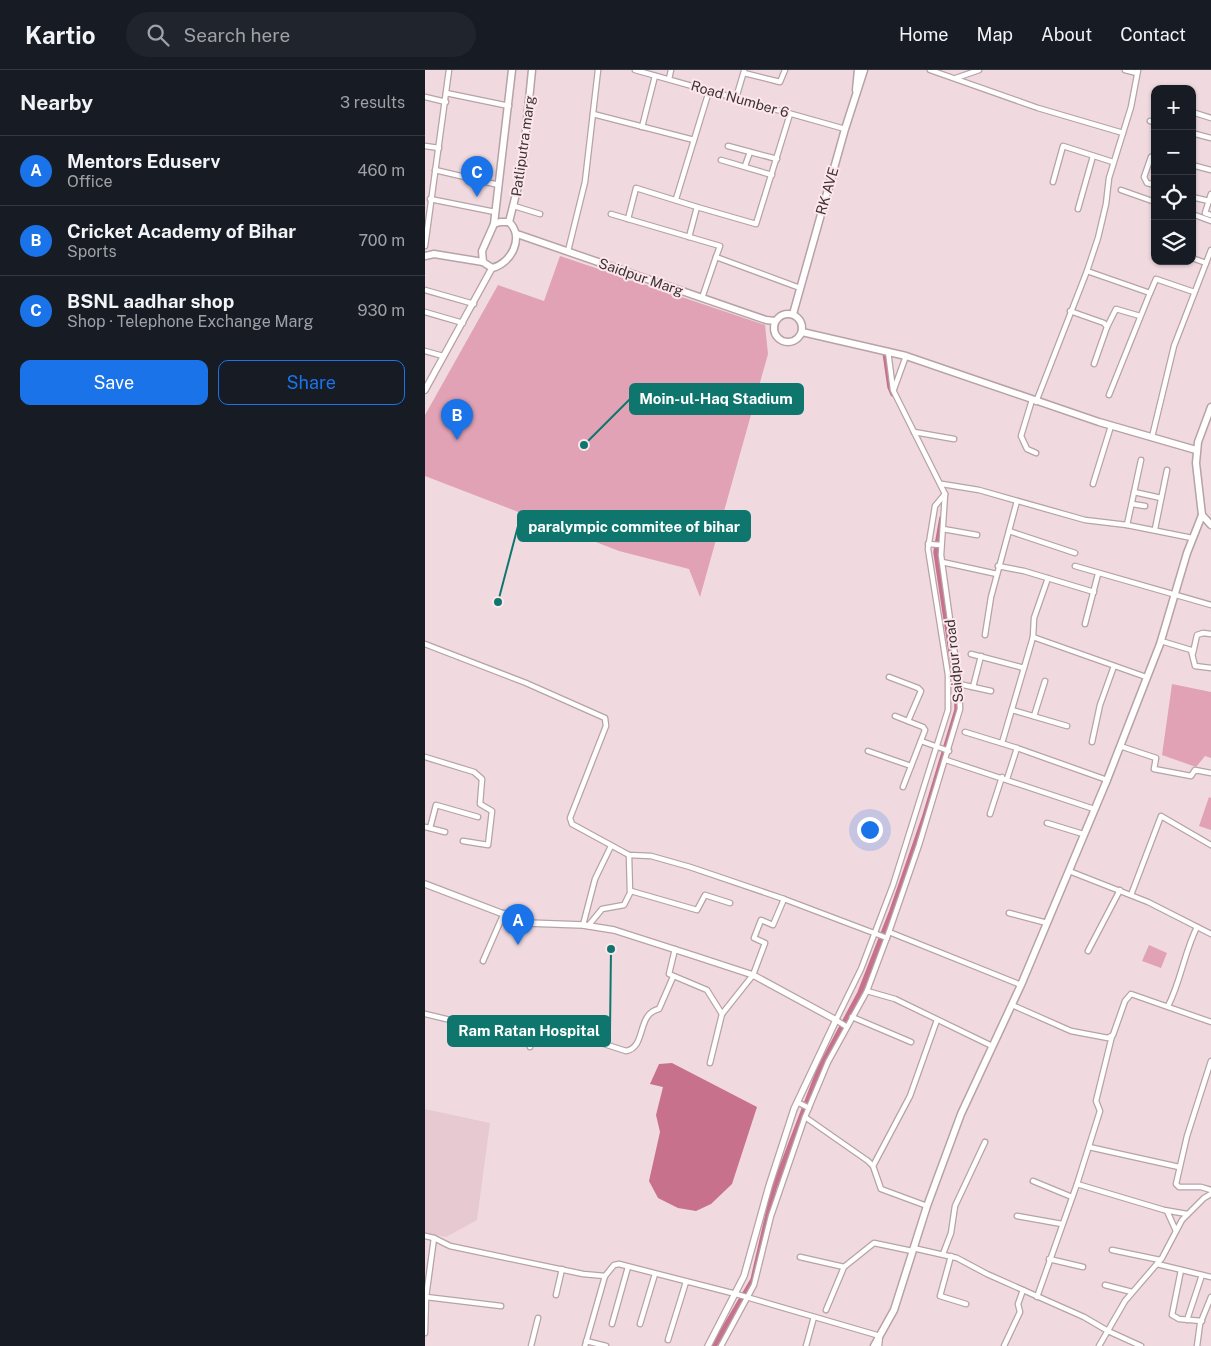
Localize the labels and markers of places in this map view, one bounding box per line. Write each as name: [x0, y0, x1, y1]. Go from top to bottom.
pin: C: [461, 156, 493, 197]
callout: Moin-ul-Haq Stadium: [630, 384, 803, 414]
pin: B: [441, 399, 473, 440]
callout: paralympic commitee of bihar: [518, 511, 750, 541]
pin: A: [502, 904, 534, 945]
callout: Ram Ratan Hospital: [448, 1016, 610, 1046]

